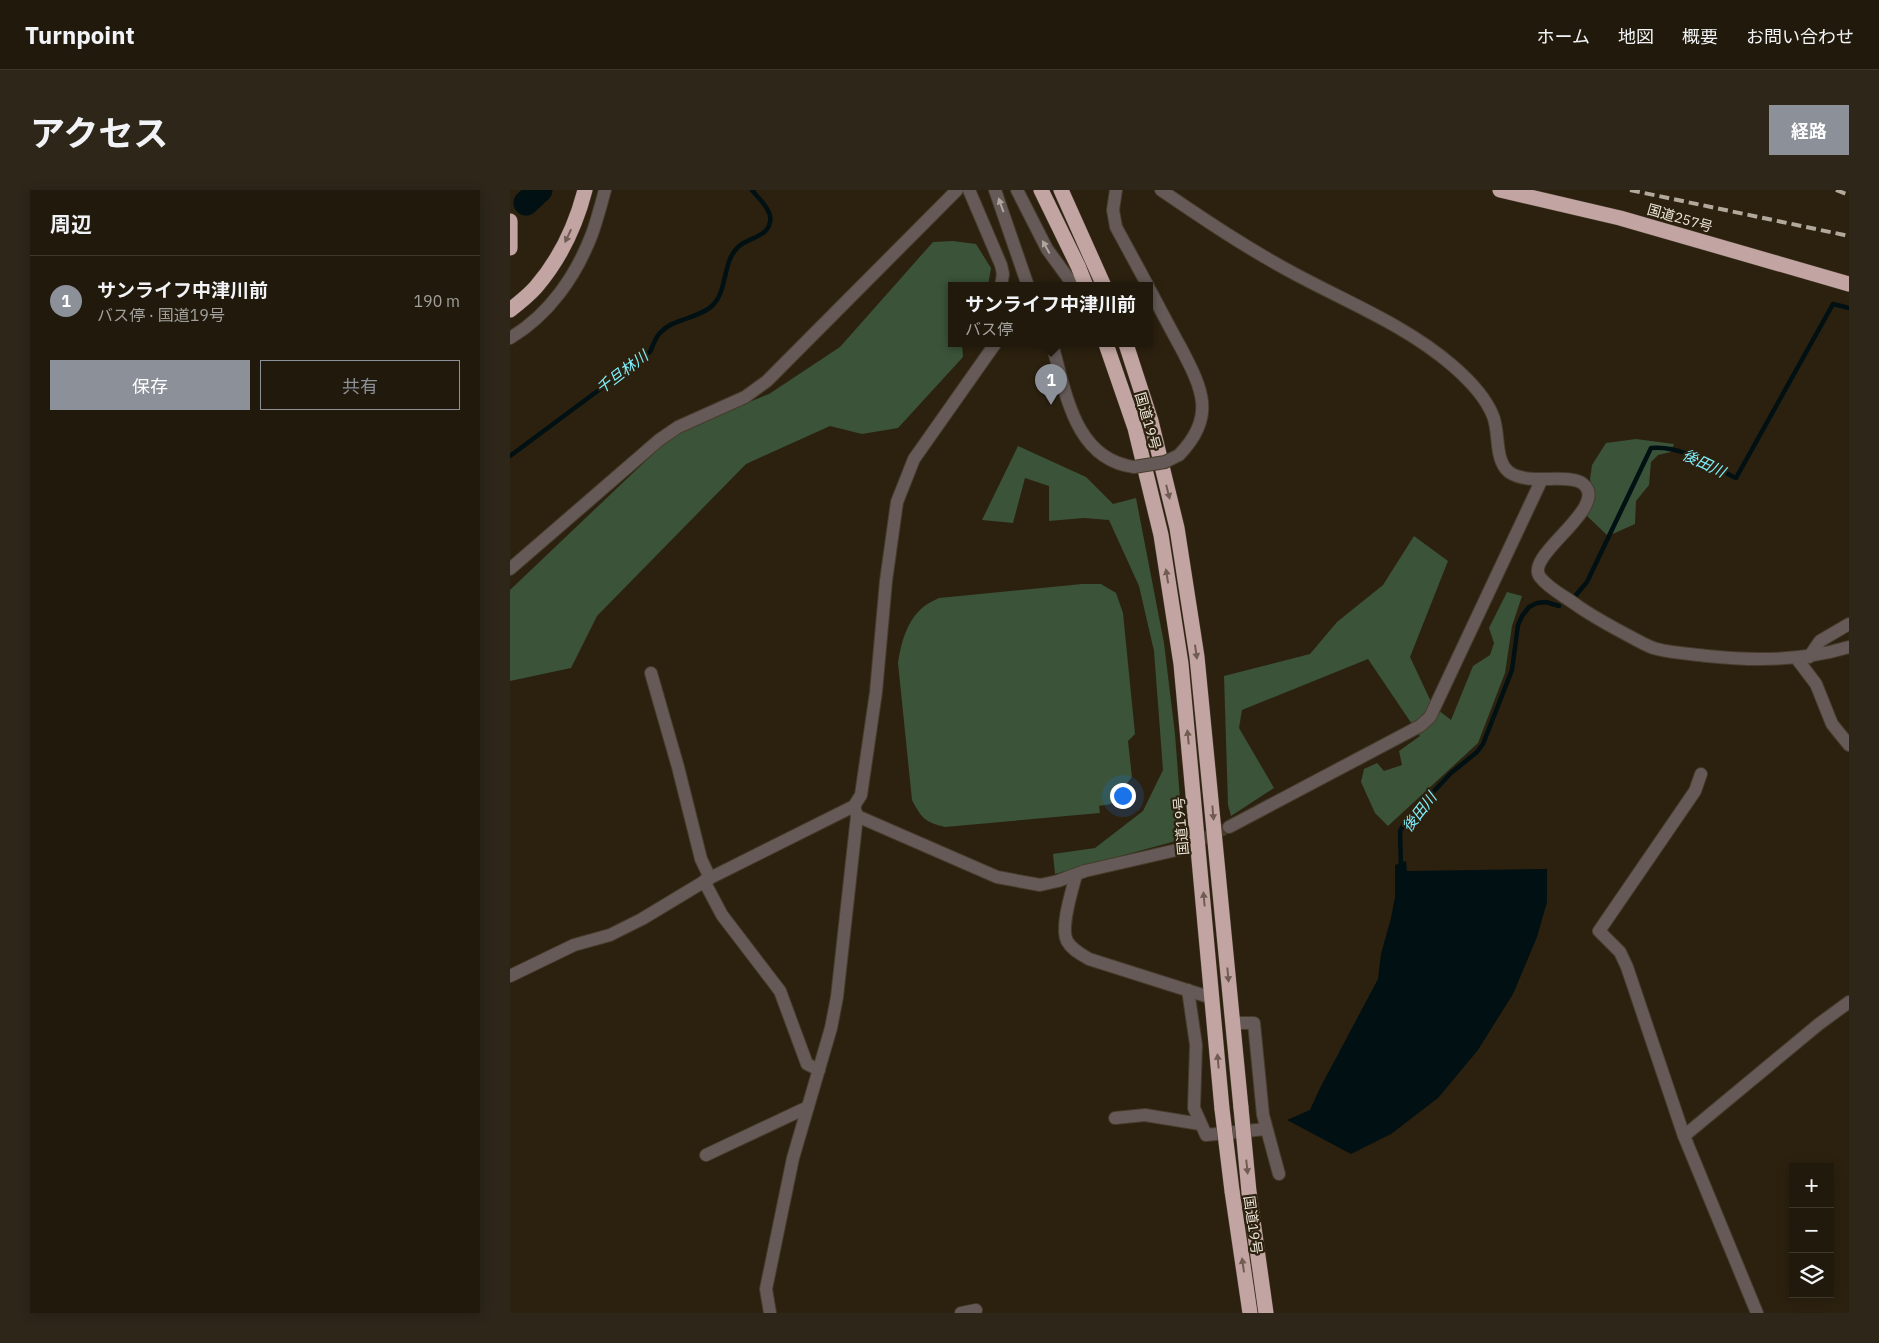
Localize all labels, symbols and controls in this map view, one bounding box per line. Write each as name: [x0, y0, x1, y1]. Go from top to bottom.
text: Turnpoint: [25, 19, 135, 51]
text: ホーム: [1537, 25, 1590, 48]
text: 地図: [1618, 25, 1654, 48]
text: 概要: [1682, 25, 1718, 48]
text: お問い合わせ: [1746, 25, 1854, 48]
button: 経路: [1769, 105, 1849, 155]
text: アクセス: [30, 110, 168, 156]
one-way arrow: [997, 197, 1004, 212]
street label: 国道257号: [1645, 200, 1715, 236]
text: 周辺: [50, 210, 92, 238]
one-way arrow: [564, 228, 572, 243]
one-way arrow: [1042, 239, 1050, 254]
text: サンライフ中津川前: [97, 278, 268, 302]
popup: [948, 282, 1153, 347]
text: 1: [61, 291, 71, 311]
text: 190 m: [413, 291, 460, 311]
text: サンライフ中津川前: [965, 292, 1136, 316]
text: バス停 · 国道19号: [97, 305, 225, 325]
text: バス停: [965, 319, 1013, 339]
water label: 千旦林川: [592, 345, 653, 398]
button: 保存: [50, 360, 250, 410]
button: 共有: [260, 360, 460, 410]
pin: 1: [1035, 364, 1067, 405]
street label: 国道19号: [1131, 390, 1165, 452]
water label: 後田川: [1680, 445, 1730, 482]
one-way arrow: [1165, 484, 1173, 499]
one-way arrow: [1163, 568, 1171, 584]
one-way arrow: [1192, 644, 1200, 660]
one-way arrow: [1184, 729, 1192, 745]
your location: [1110, 783, 1136, 809]
water label: 後田川: [1398, 787, 1442, 836]
street label: 国道19号: [1169, 796, 1193, 856]
one-way arrow: [1209, 805, 1217, 821]
one-way arrow: [1199, 891, 1207, 907]
one-way arrow: [1224, 967, 1232, 983]
one-way arrow: [1214, 1052, 1222, 1068]
one-way arrow: [1243, 1160, 1251, 1176]
map controls: [1789, 1163, 1834, 1298]
button: +: [1789, 1163, 1834, 1208]
street label: 国道19号: [1240, 1195, 1266, 1255]
button: −: [1789, 1208, 1834, 1253]
button: layers: [1789, 1253, 1834, 1298]
one-way arrow: [1238, 1256, 1246, 1272]

